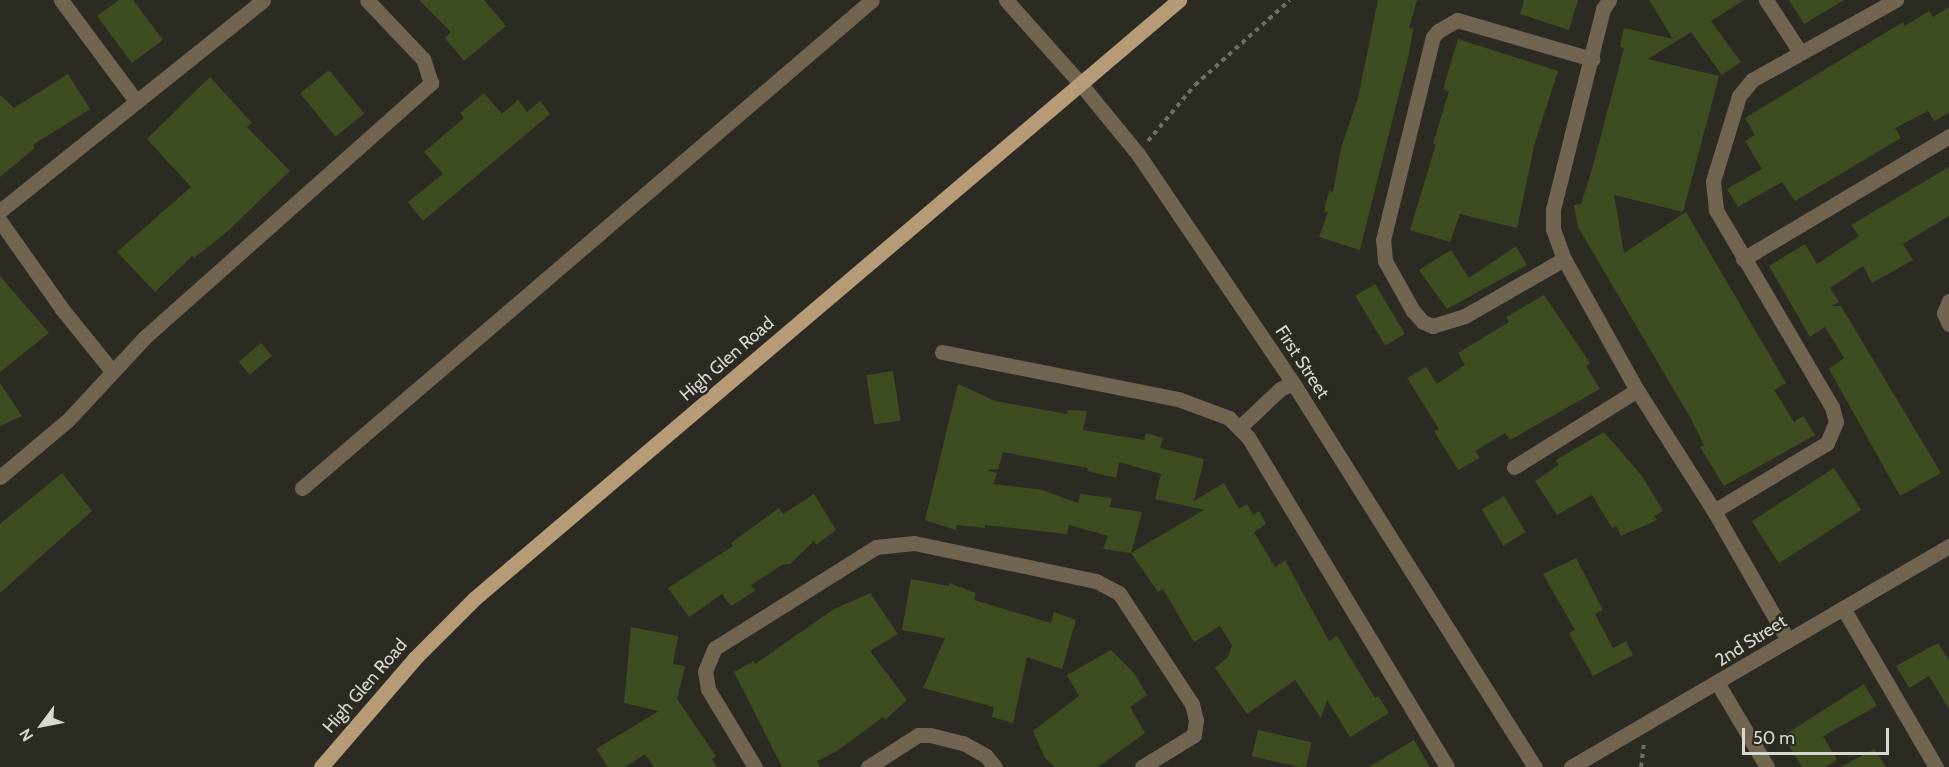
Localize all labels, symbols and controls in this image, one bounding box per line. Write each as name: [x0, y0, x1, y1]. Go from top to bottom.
street label: High Glen Road: [676, 312, 778, 406]
street label: First Street: [1270, 321, 1334, 403]
street label: 2nd Street: [1711, 611, 1791, 671]
street label: High Glen Road: [318, 635, 412, 737]
north arrow: [12, 695, 72, 755]
scale bar: [1745, 716, 1892, 754]
text: N: [15, 725, 37, 745]
text: 50 m: [1753, 727, 1795, 749]

